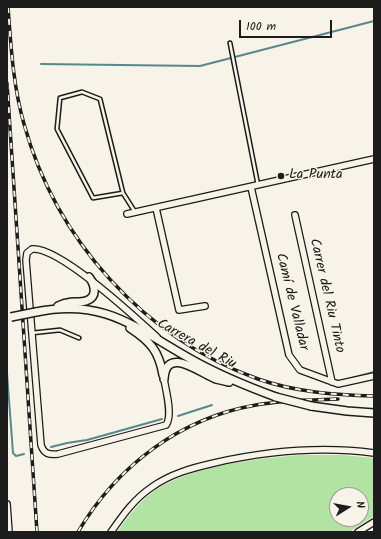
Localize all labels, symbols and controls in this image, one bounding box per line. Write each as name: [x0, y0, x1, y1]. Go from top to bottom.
scale bar: [241, 12, 334, 38]
text: 100 m: [246, 17, 276, 36]
place label: La Punta: [289, 168, 343, 184]
marker: La Punta: [276, 171, 286, 181]
street label: Carrer del Riu Tinto: [305, 237, 347, 355]
street label: Camí de Valladar: [271, 252, 311, 352]
street label: Carrera del Riu: [153, 316, 239, 374]
north arrow: [329, 487, 369, 527]
text: N: [350, 500, 369, 510]

